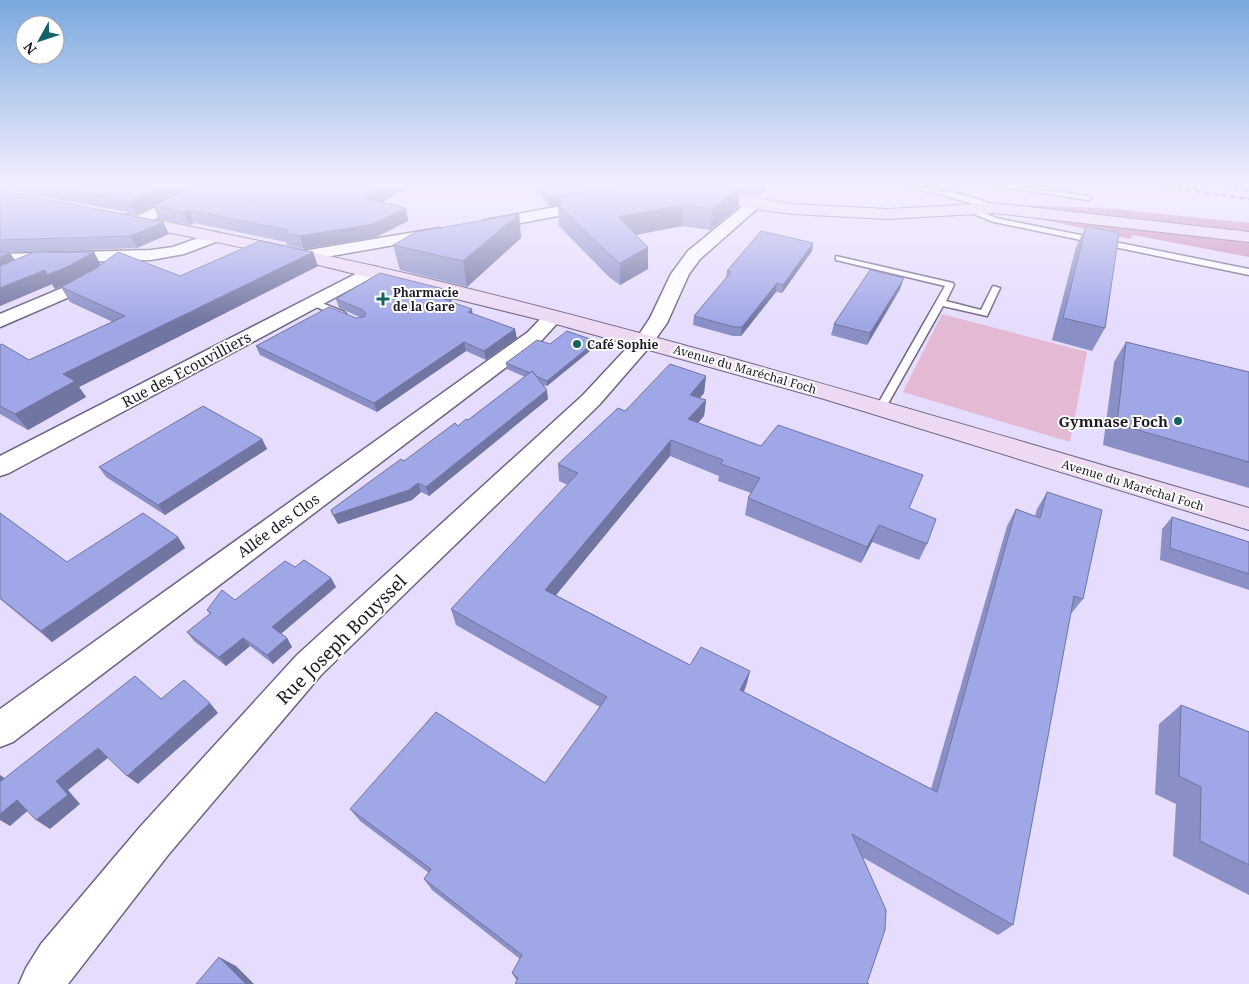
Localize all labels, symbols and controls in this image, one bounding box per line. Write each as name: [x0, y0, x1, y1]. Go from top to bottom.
north arrow: [15, 15, 65, 65]
text: N: [19, 38, 40, 59]
place label: Pharmacie de la Gare: [393, 284, 459, 315]
marker: Pharmacie de la Gare: [377, 293, 389, 305]
street label: Rue des Ecouvilliers: [118, 326, 254, 412]
place label: Café Sophie: [587, 336, 658, 353]
marker: Café Sophie: [571, 338, 583, 350]
street label: Avenue du Maréchal Foch: [671, 340, 819, 398]
place label: Gymnase Foch: [1058, 411, 1168, 431]
marker: Gymnase Foch: [1172, 415, 1184, 427]
street label: Avenue du Maréchal Foch: [1060, 455, 1207, 515]
street label: Allée des Clos: [233, 488, 323, 562]
street label: Rue Joseph Bouyssel: [271, 569, 411, 709]

